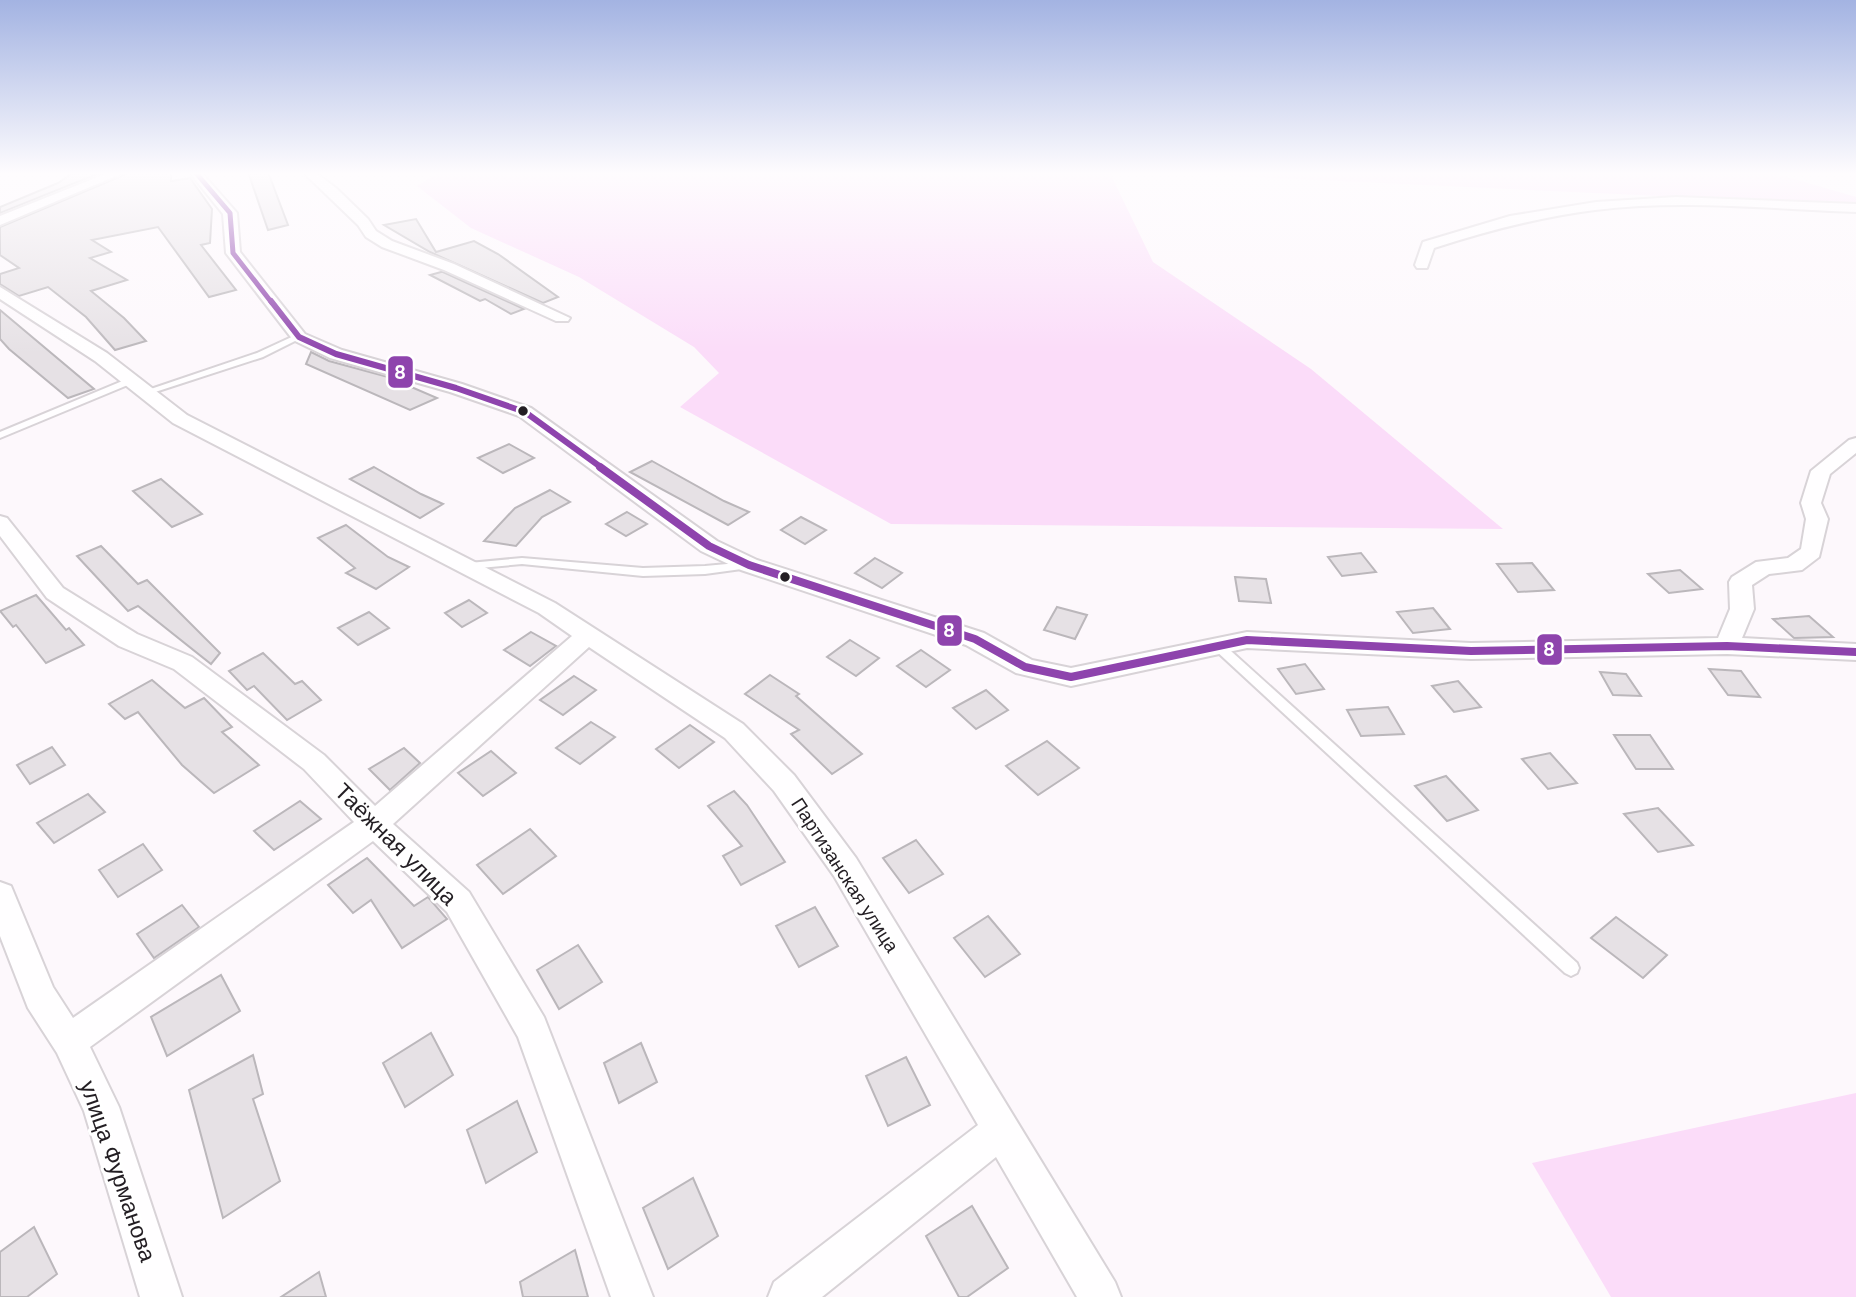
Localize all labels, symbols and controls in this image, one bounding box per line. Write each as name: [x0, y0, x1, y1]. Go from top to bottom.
line badge: 8: [387, 355, 414, 389]
text: 8: [394, 360, 406, 385]
unlabelled marker: [516, 404, 530, 418]
unlabelled marker: [778, 570, 792, 584]
line badge: 8: [936, 614, 963, 647]
text: 8: [943, 618, 955, 643]
line badge: 8: [1536, 633, 1563, 666]
text: 8: [1543, 637, 1555, 662]
street label: Таёжная улица: [328, 776, 464, 912]
street label: Партизанская улица: [786, 793, 905, 958]
street label: улица Фурманова: [73, 1076, 163, 1266]

